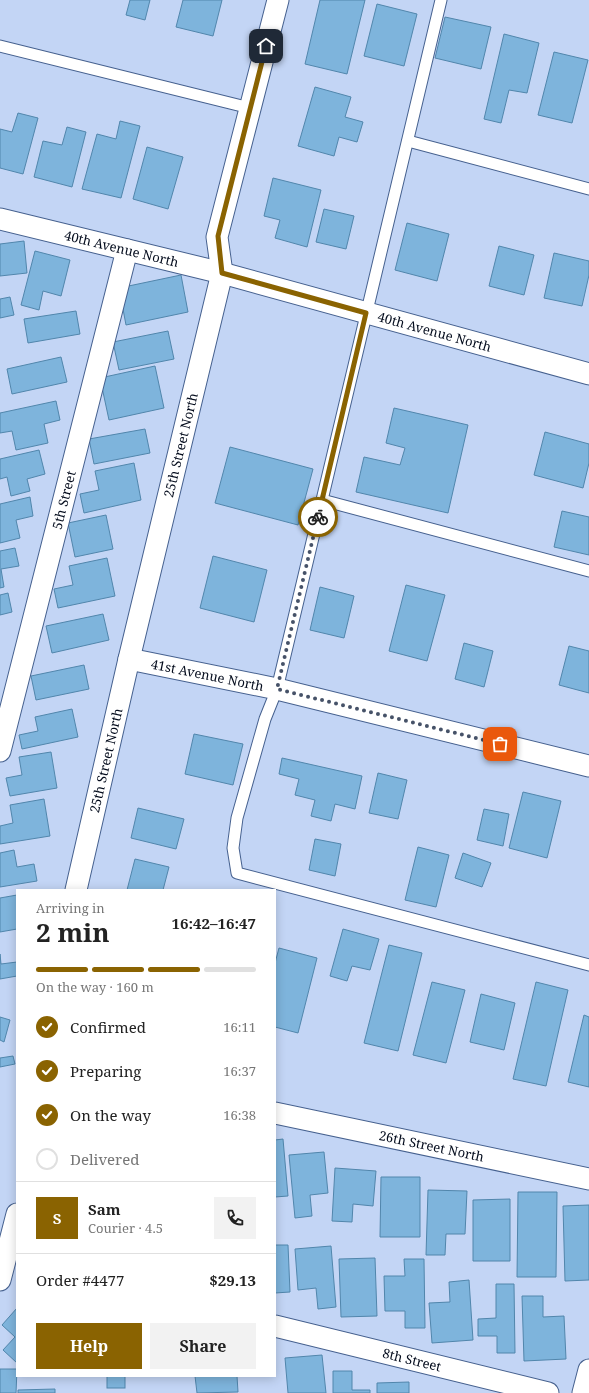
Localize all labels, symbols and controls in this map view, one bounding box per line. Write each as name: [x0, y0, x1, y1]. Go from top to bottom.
pin: [249, 29, 283, 63]
icon: home: [255, 35, 277, 57]
street label: 40th Avenue North: [62, 226, 180, 271]
street label: 40th Avenue North: [376, 307, 493, 356]
street label: 25th Street North: [159, 391, 202, 499]
street label: 5th Street: [48, 468, 80, 531]
courier: [298, 497, 338, 537]
icon: bike: [307, 506, 329, 528]
street label: 41st Avenue North: [149, 655, 265, 695]
street label: 25th Street North: [85, 706, 126, 814]
pin: [483, 727, 517, 761]
icon: bag: [489, 733, 511, 755]
text: Arriving in: [36, 899, 105, 917]
text: 16:42–16:47: [172, 913, 256, 933]
text: 2 min: [36, 914, 110, 950]
text: On the way · 160 m: [36, 978, 154, 996]
icon: check: [36, 1016, 58, 1038]
text: Confirmed: [70, 1017, 146, 1037]
text: 16:11: [223, 1018, 256, 1036]
icon: check: [36, 1060, 58, 1082]
text: Preparing: [70, 1061, 141, 1081]
text: 16:37: [223, 1062, 256, 1080]
icon: check: [36, 1104, 58, 1126]
text: On the way: [70, 1105, 151, 1125]
text: 16:38: [223, 1106, 256, 1124]
street label: 26th Street North: [377, 1126, 486, 1166]
text: Delivered: [70, 1149, 139, 1169]
button: phone: [214, 1197, 256, 1239]
text: Sam: [88, 1199, 120, 1219]
text: S: [53, 1208, 61, 1228]
text: Courier · 4.5: [88, 1219, 163, 1237]
text: Order #4477: [36, 1270, 124, 1290]
text: $29.13: [209, 1270, 256, 1290]
button: Help: [36, 1323, 142, 1369]
button: Share: [150, 1323, 256, 1369]
street label: 8th Street: [381, 1344, 444, 1376]

